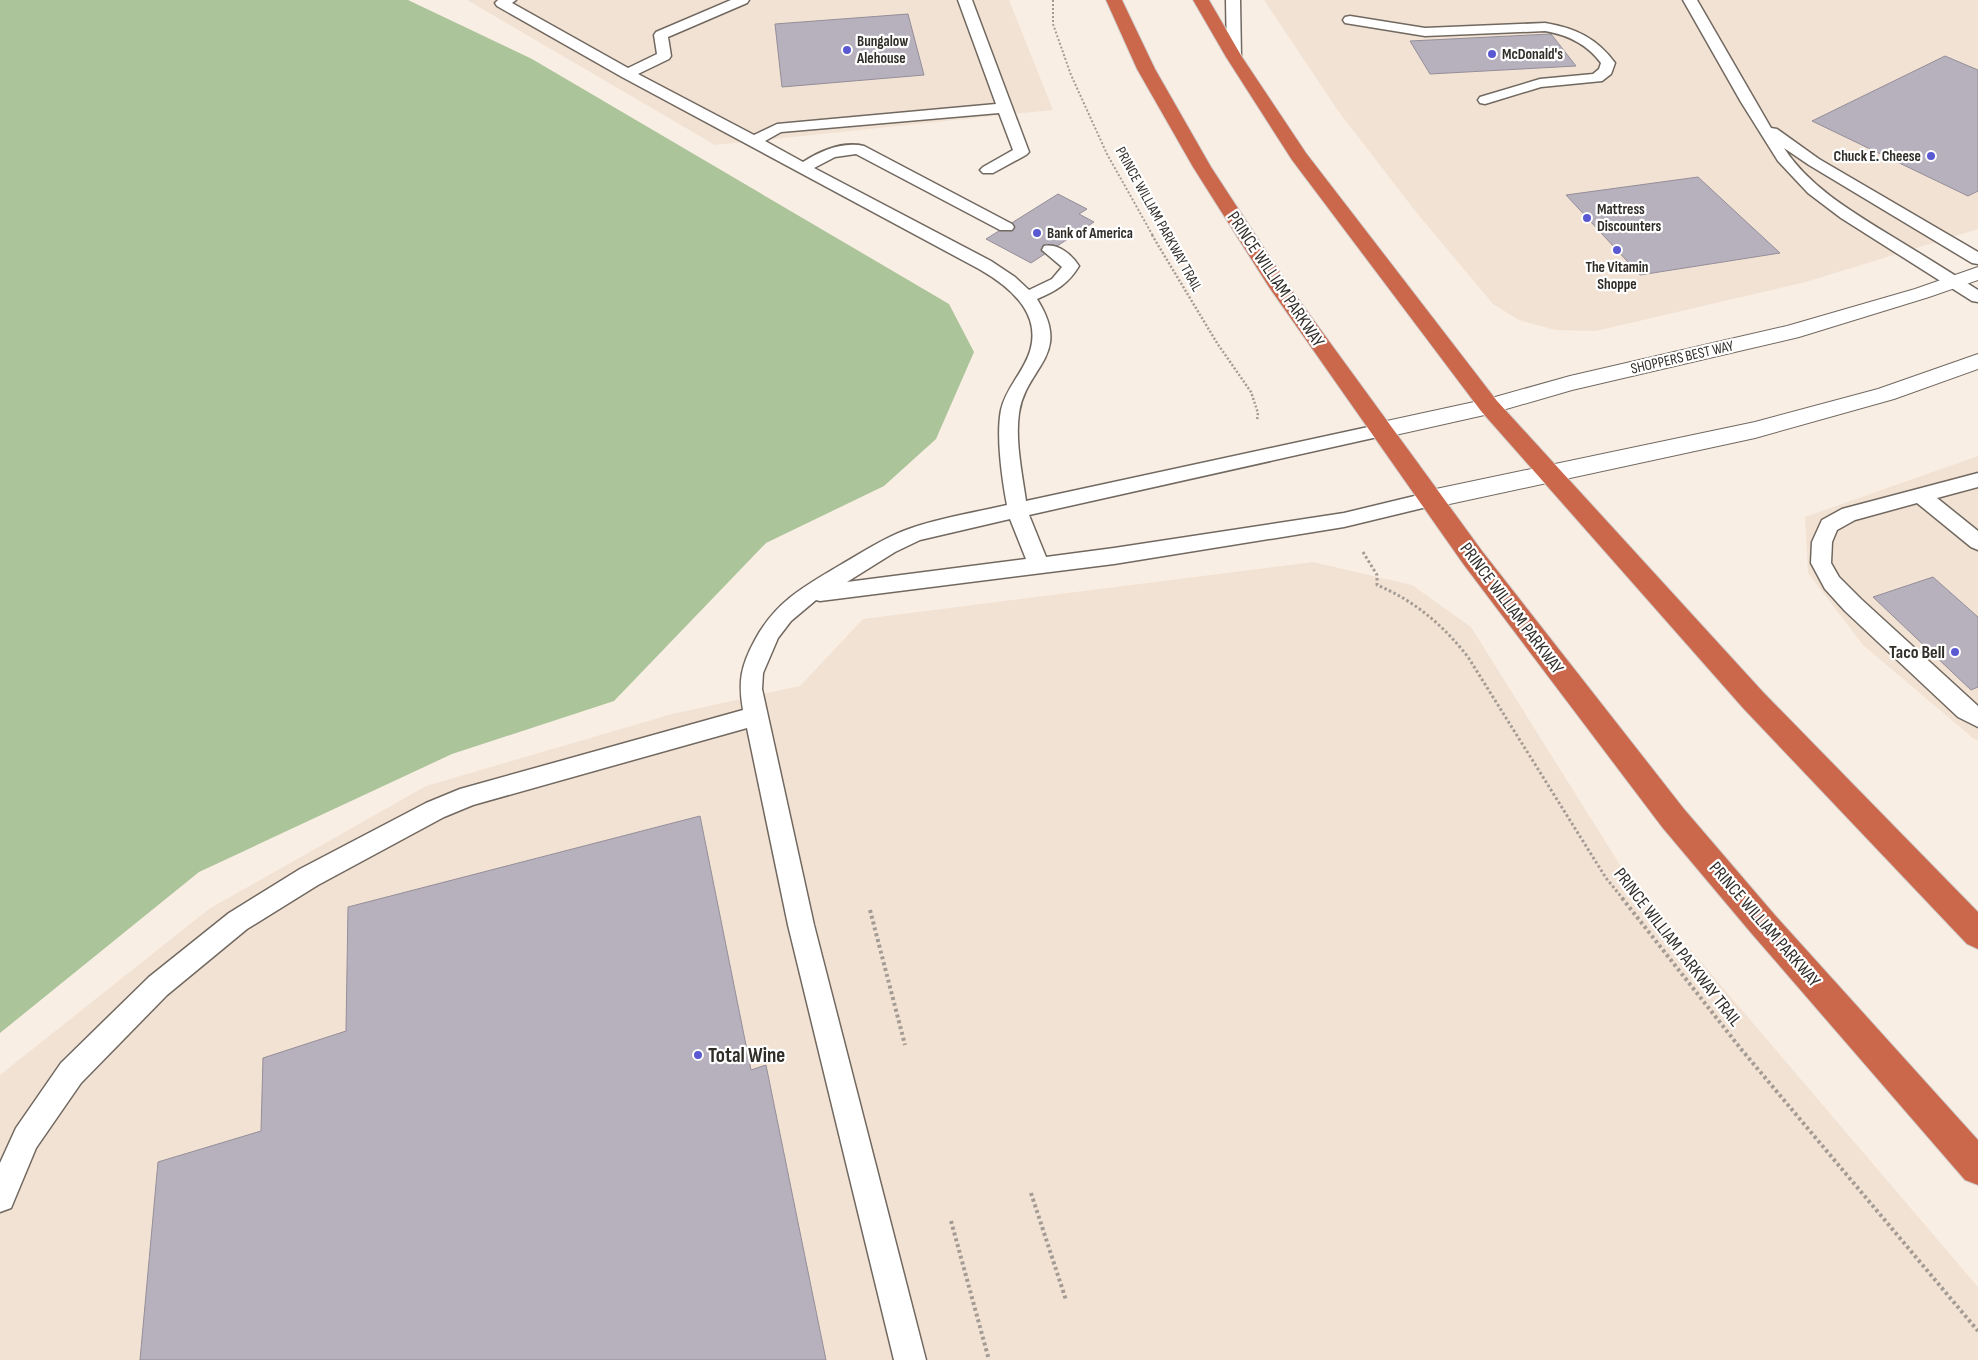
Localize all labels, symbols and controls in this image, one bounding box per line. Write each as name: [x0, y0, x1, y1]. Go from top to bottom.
place label: Bungalow Alehouse: [856, 32, 908, 68]
marker: Bungalow Alehouse: [841, 44, 853, 56]
place label: McDonald's: [1502, 45, 1563, 64]
marker: McDonald's: [1486, 48, 1498, 60]
street label: PRINCE WILLIAM PARKWAY TRAIL: [1111, 144, 1206, 295]
place label: Chuck E. Cheese: [1833, 147, 1921, 166]
marker: Chuck E. Cheese: [1925, 150, 1937, 162]
place label: Mattress Discounters: [1597, 200, 1662, 236]
street label: PRINCE WILLIAM PARKWAY: [1223, 208, 1329, 351]
marker: Mattress Discounters: [1581, 212, 1593, 224]
place label: Bank of America: [1047, 224, 1133, 243]
marker: Bank of America: [1031, 227, 1043, 239]
marker: The Vitamin Shoppe: [1611, 244, 1623, 256]
place label: The Vitamin Shoppe: [1586, 258, 1648, 294]
street label: SHOPPERS BEST WAY: [1629, 336, 1736, 379]
street label: PRINCE WILLIAM PARKWAY: [1455, 539, 1568, 678]
place label: Taco Bell: [1889, 642, 1945, 663]
marker: Taco Bell: [1949, 646, 1961, 658]
street label: PRINCE WILLIAM PARKWAY: [1705, 858, 1825, 991]
street label: PRINCE WILLIAM PARKWAY TRAIL: [1609, 864, 1746, 1031]
place label: Total Wine: [708, 1043, 785, 1068]
marker: Total Wine: [692, 1049, 704, 1061]

